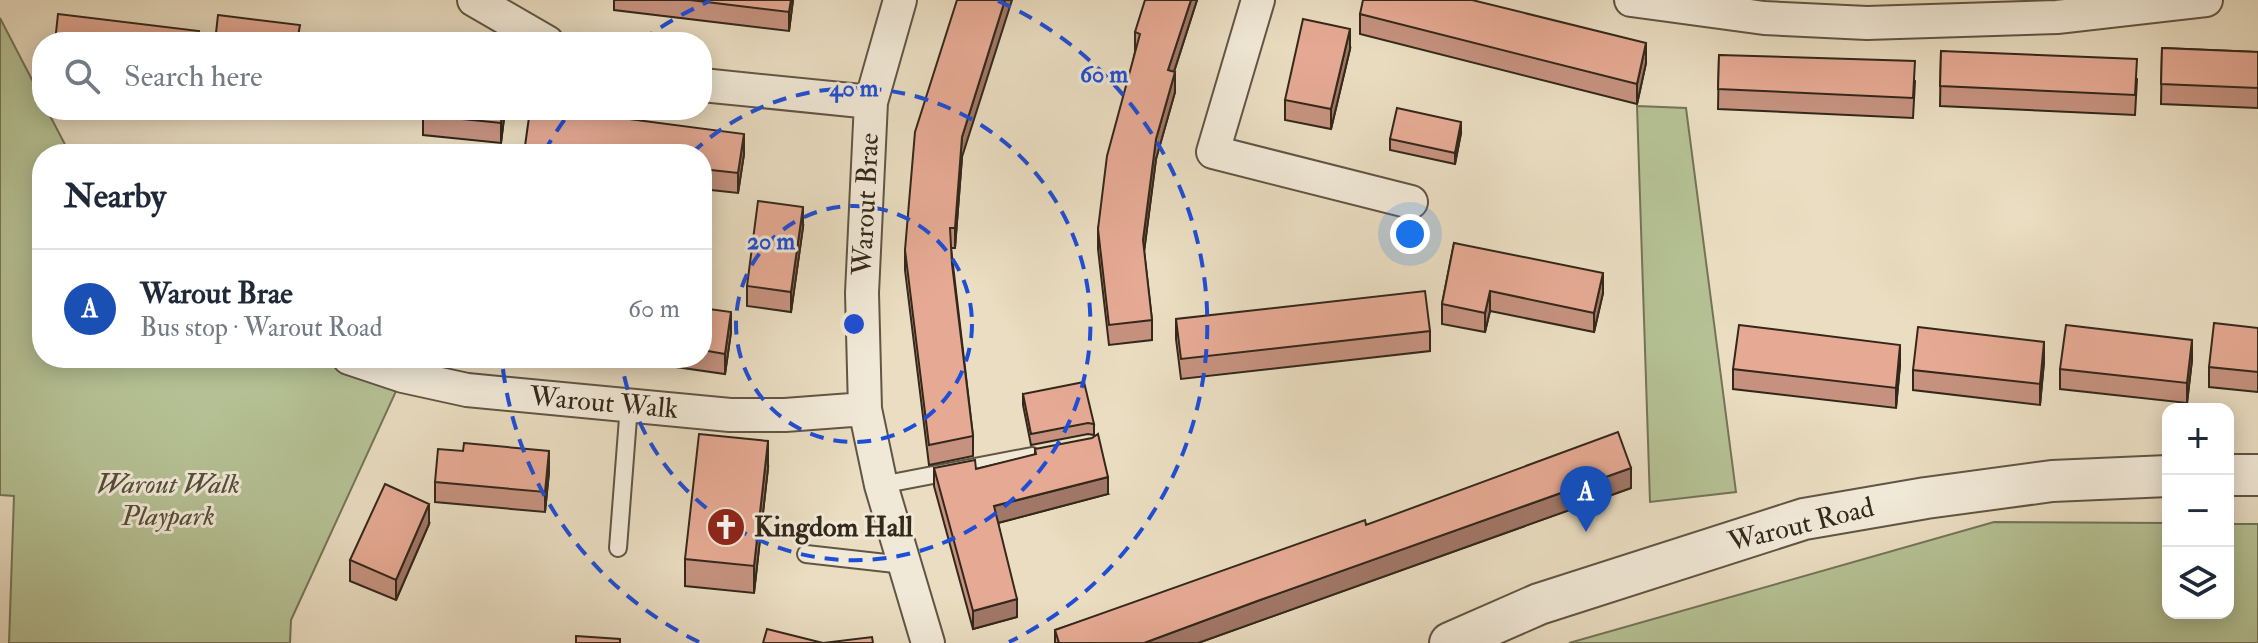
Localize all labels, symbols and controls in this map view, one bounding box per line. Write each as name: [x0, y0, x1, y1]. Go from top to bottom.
search box: [32, 32, 712, 120]
icon: search: [60, 54, 104, 98]
text: Search here: [124, 58, 263, 95]
text: 60 m: [1080, 59, 1128, 90]
text: 40 m: [829, 73, 879, 104]
street label: Warout Brae: [845, 132, 887, 277]
text: Nearby: [64, 175, 166, 218]
your location: [1390, 214, 1430, 254]
text: 20 m: [747, 226, 795, 257]
text: Warout Brae: [140, 275, 293, 312]
text: A: [82, 293, 98, 325]
text: 60 m: [628, 293, 680, 325]
centre of rings: [840, 310, 868, 338]
text: Bus stop · Warout Road: [140, 312, 382, 344]
street label: Warout Walk: [527, 379, 680, 427]
map controls: [2162, 403, 2234, 619]
button: +: [2162, 403, 2234, 475]
pin: A: [1560, 466, 1612, 532]
park label: Warout Walk Playpark: [96, 467, 240, 534]
button: −: [2162, 475, 2234, 547]
street label: Warout Road: [1723, 490, 1878, 560]
church icon: Kingdom Hall: [705, 506, 747, 548]
place label: Kingdom Hall: [754, 510, 914, 545]
button: layers: [2162, 547, 2234, 619]

